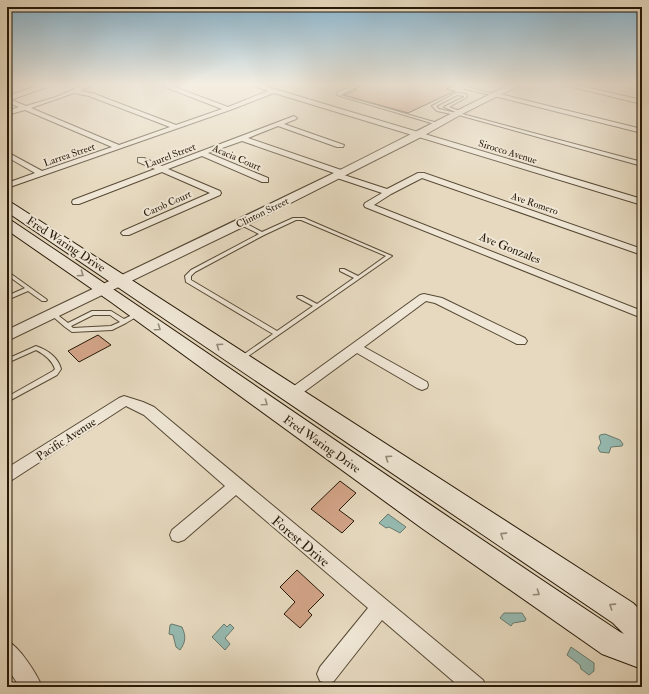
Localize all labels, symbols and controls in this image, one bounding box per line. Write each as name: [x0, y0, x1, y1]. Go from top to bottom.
street label: Sirocco Avenue: [477, 137, 538, 167]
street label: Larrea Street: [42, 140, 97, 169]
street label: Laurel Street: [143, 141, 198, 171]
street label: Acacia Court: [210, 142, 263, 174]
street label: Carob Court: [142, 188, 194, 220]
street label: Ave Romero: [509, 190, 560, 218]
street label: Clinton Street: [234, 195, 291, 231]
street label: Fred Waring Drive: [23, 213, 108, 275]
street label: Ave Gonzales: [476, 229, 543, 268]
one-way arrow: [77, 269, 84, 277]
one-way arrow: [154, 323, 161, 330]
one-way arrow: [216, 343, 223, 351]
one-way arrow: [260, 398, 267, 405]
street label: Fred Waring Drive: [280, 412, 363, 477]
street label: Pacific Avenue: [33, 414, 99, 464]
one-way arrow: [385, 455, 392, 463]
street label: Forest Drive: [268, 512, 333, 571]
one-way arrow: [500, 532, 507, 540]
one-way arrow: [533, 588, 540, 596]
one-way arrow: [609, 603, 616, 611]

